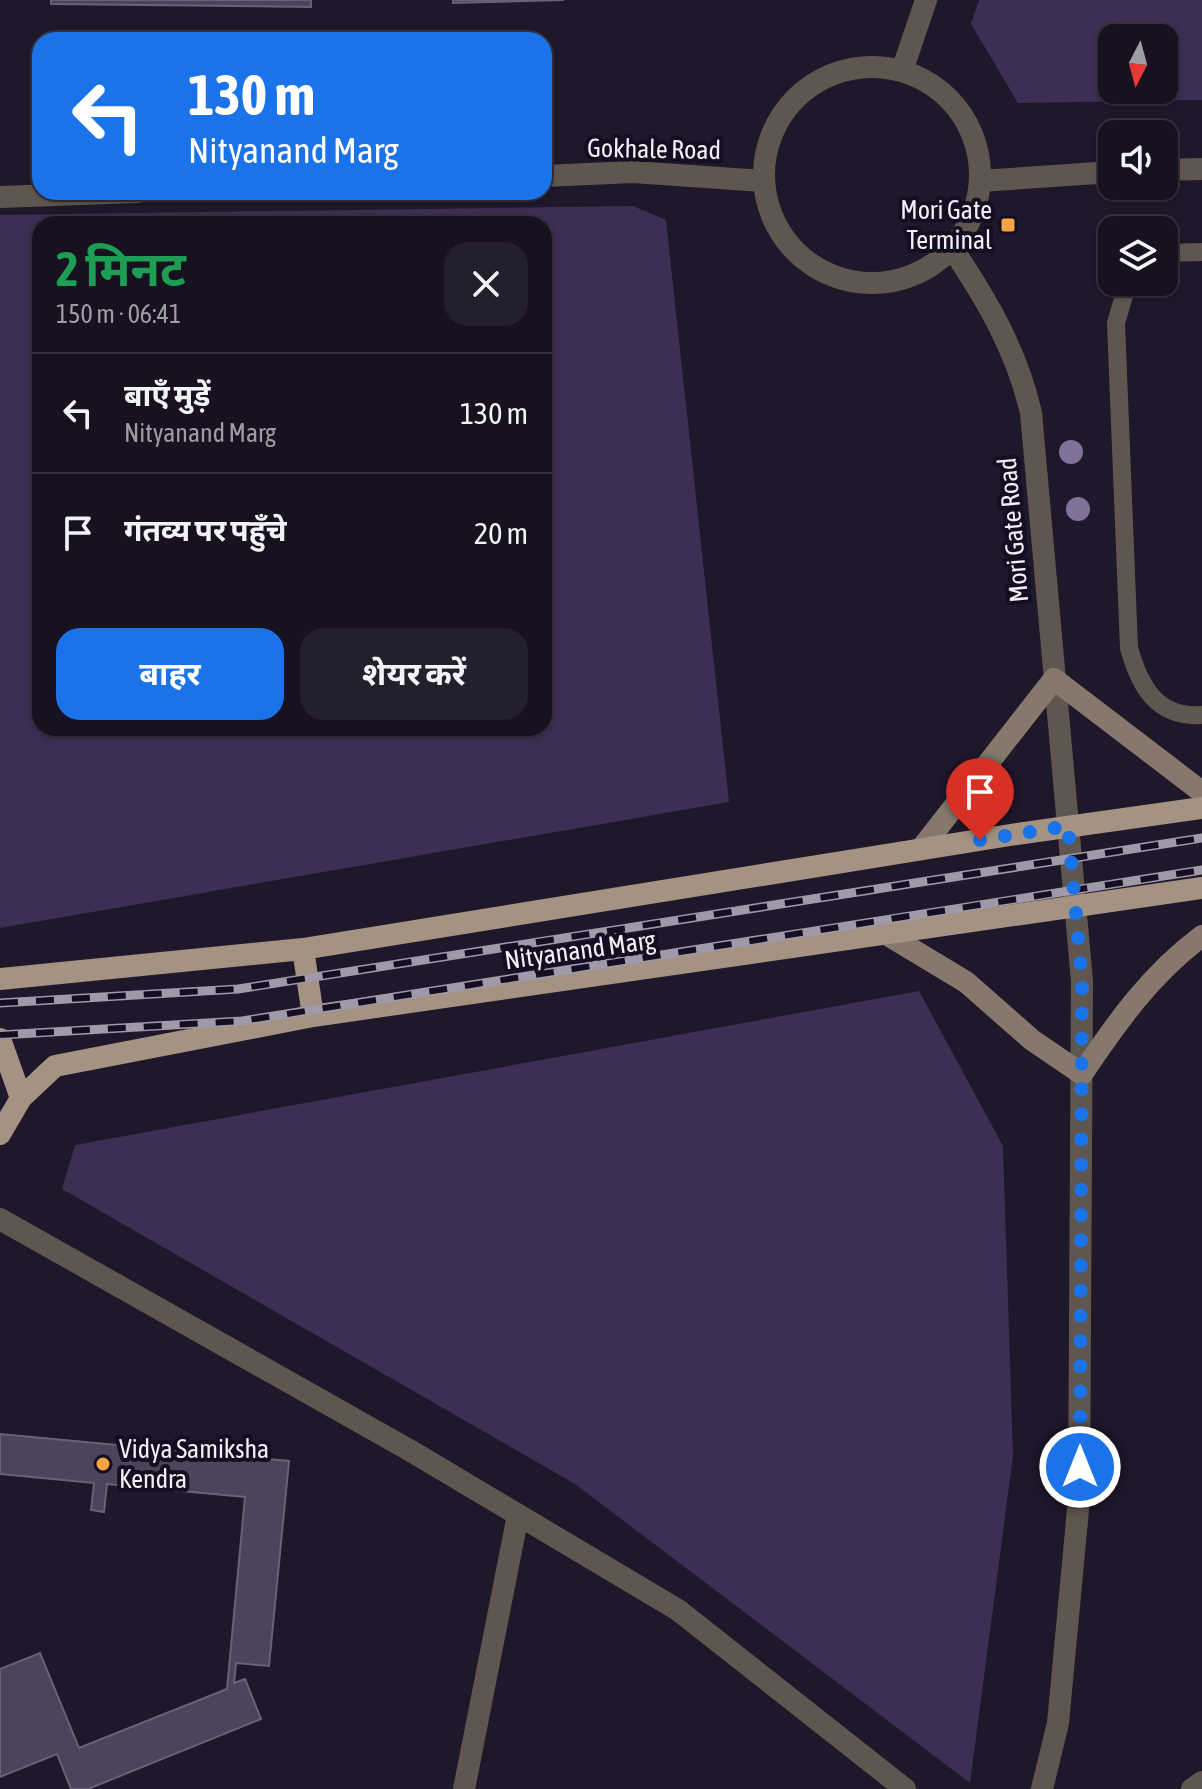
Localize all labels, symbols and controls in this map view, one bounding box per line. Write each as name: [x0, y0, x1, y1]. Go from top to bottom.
north arrow: [1098, 24, 1178, 104]
map controls: [1098, 24, 1178, 296]
text: 130 m: [188, 63, 315, 127]
icon: left: [56, 64, 160, 168]
button: sound: [1098, 120, 1178, 200]
text: Nityanand Marg: [188, 129, 399, 171]
street label: Gokhale Road: [587, 133, 721, 165]
place label: Mori Gate Terminal: [900, 195, 992, 255]
marker: Mori Gate Terminal: [999, 216, 1017, 234]
button: layers: [1098, 216, 1178, 296]
text: 2 मिनट: [56, 241, 186, 296]
button: close: [444, 242, 528, 326]
text: 150 m · 06:41: [56, 299, 181, 329]
text: बाएँ मुड़ें: [124, 378, 210, 412]
icon: left: [56, 391, 100, 435]
text: 130 m: [460, 396, 528, 430]
text: Nityanand Marg: [124, 418, 276, 448]
street label: Mori Gate Road: [992, 456, 1034, 604]
icon: arrive: [56, 511, 100, 555]
text: गंतव्य पर पहुँचे: [124, 513, 286, 547]
text: 20 m: [474, 516, 528, 550]
button: बाहर: [56, 628, 284, 720]
button: शेयर करें: [300, 628, 528, 720]
pin: [946, 758, 1014, 840]
icon: arrive: [958, 770, 1002, 814]
street label: Nityanand Marg: [503, 924, 658, 975]
position arrow: [1038, 1425, 1122, 1509]
place label: Vidya Samiksha Kendra: [119, 1434, 269, 1494]
marker: Vidya Samiksha Kendra: [94, 1455, 112, 1473]

